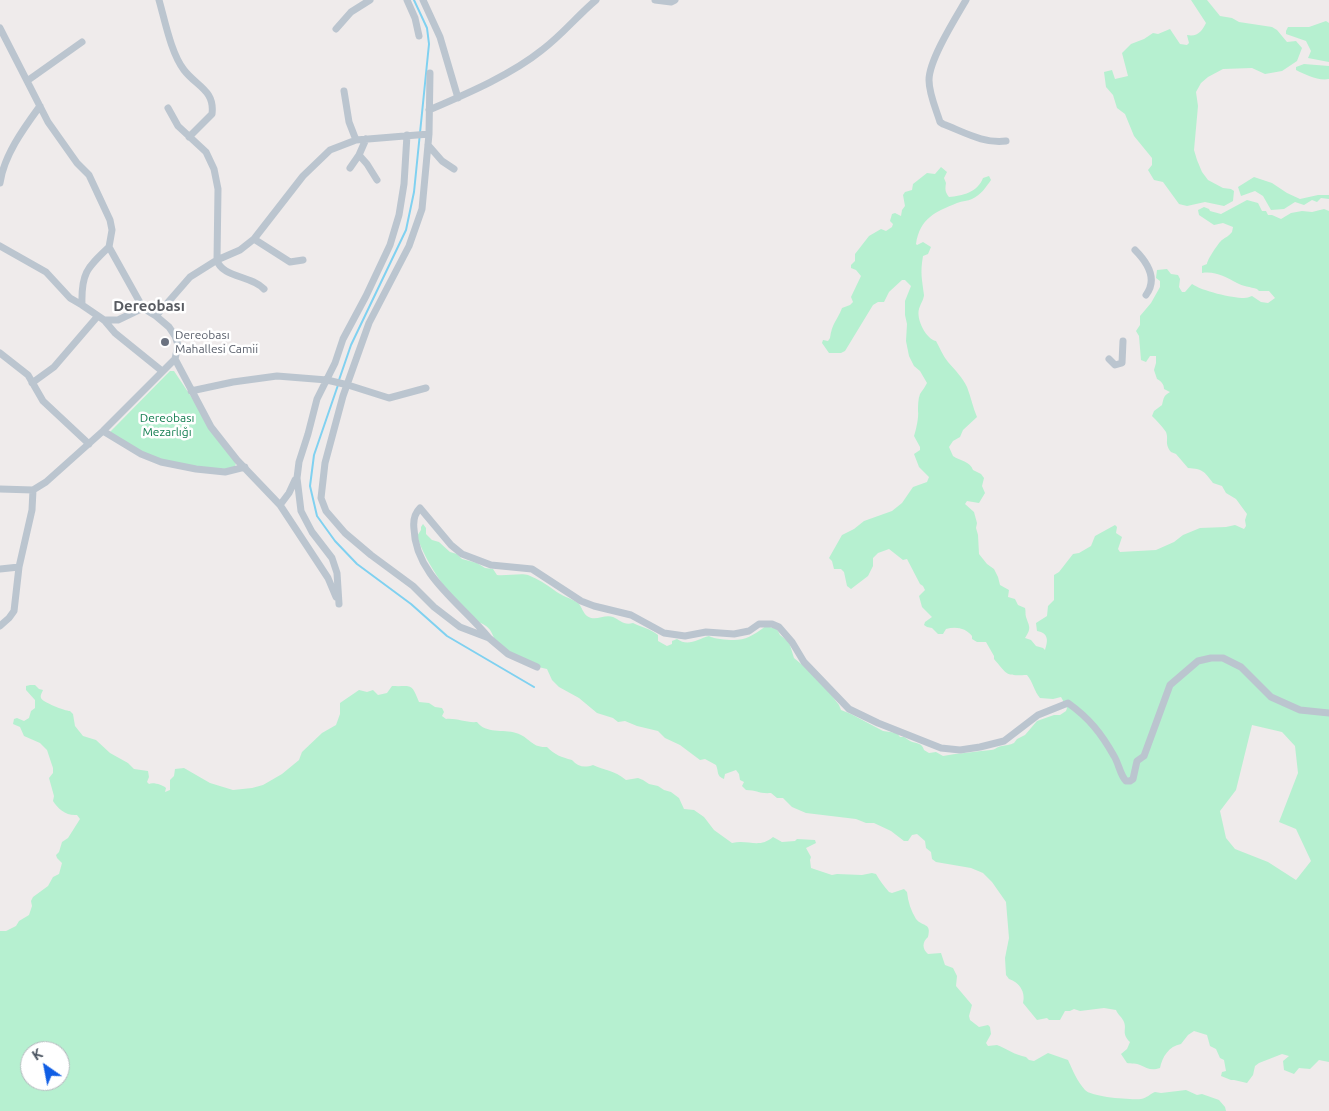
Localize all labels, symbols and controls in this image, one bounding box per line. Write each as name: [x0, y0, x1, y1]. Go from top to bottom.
district label: Dereobası: [113, 297, 185, 315]
place label: Dereobası Mahallesi Camii: [175, 328, 258, 356]
marker: Dereobası Mahallesi Camii: [159, 336, 171, 348]
park label: Dereobası Mezarlığı: [140, 411, 194, 439]
north arrow: [20, 1041, 70, 1091]
text: K: [29, 1045, 46, 1064]

